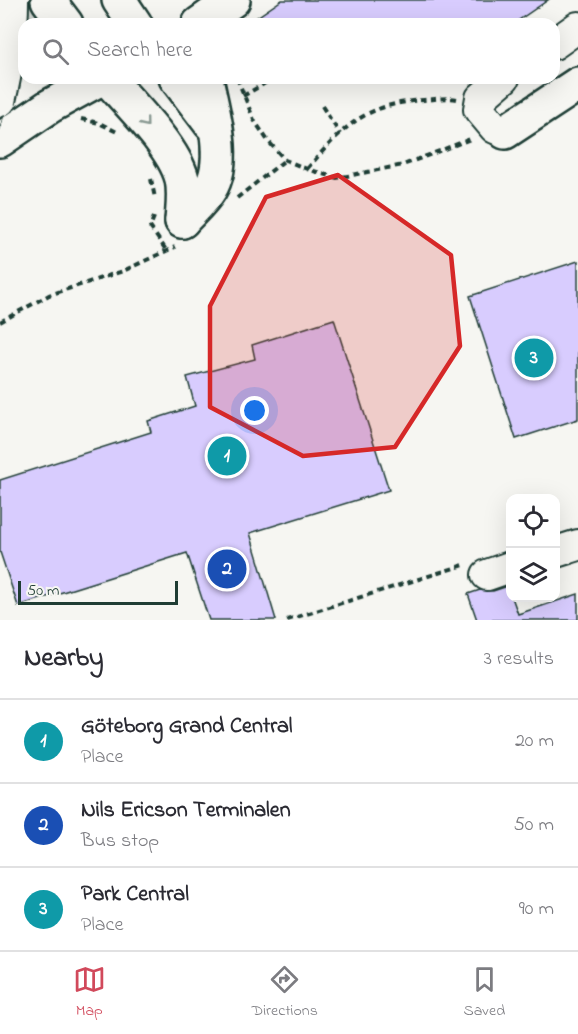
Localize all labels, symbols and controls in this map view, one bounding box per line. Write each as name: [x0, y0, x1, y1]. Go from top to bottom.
search box: [18, 18, 560, 84]
icon: search: [39, 35, 72, 68]
text: Search here: [87, 35, 192, 67]
one-way arrow: [138, 116, 149, 127]
pin: 3: [514, 336, 554, 380]
your location: [240, 396, 269, 425]
pin: 1: [208, 434, 246, 478]
map controls: [506, 494, 560, 602]
button: locate: [506, 494, 560, 548]
pin: 2: [208, 546, 246, 592]
button: layers: [506, 548, 560, 602]
scale bar: [18, 578, 178, 606]
text: 50 m: [27, 579, 59, 603]
text: Nearby: [24, 640, 103, 678]
text: 3 results: [484, 645, 554, 674]
text: Göteborg Grand Central: [81, 711, 293, 743]
text: 1: [40, 727, 47, 756]
text: 20 m: [515, 727, 554, 756]
text: Place: [81, 743, 123, 772]
text: Nils Ericson Terminalen: [81, 795, 291, 827]
text: 2: [39, 811, 48, 840]
text: 50 m: [513, 811, 554, 840]
text: Bus stop: [81, 827, 159, 856]
text: Park Central: [81, 879, 189, 911]
text: 3: [39, 895, 48, 924]
text: 90 m: [519, 895, 554, 924]
text: Place: [81, 911, 123, 940]
tab: Map: [73, 963, 106, 1023]
tab: Directions: [251, 963, 318, 1023]
tab: Saved: [463, 963, 505, 1023]

